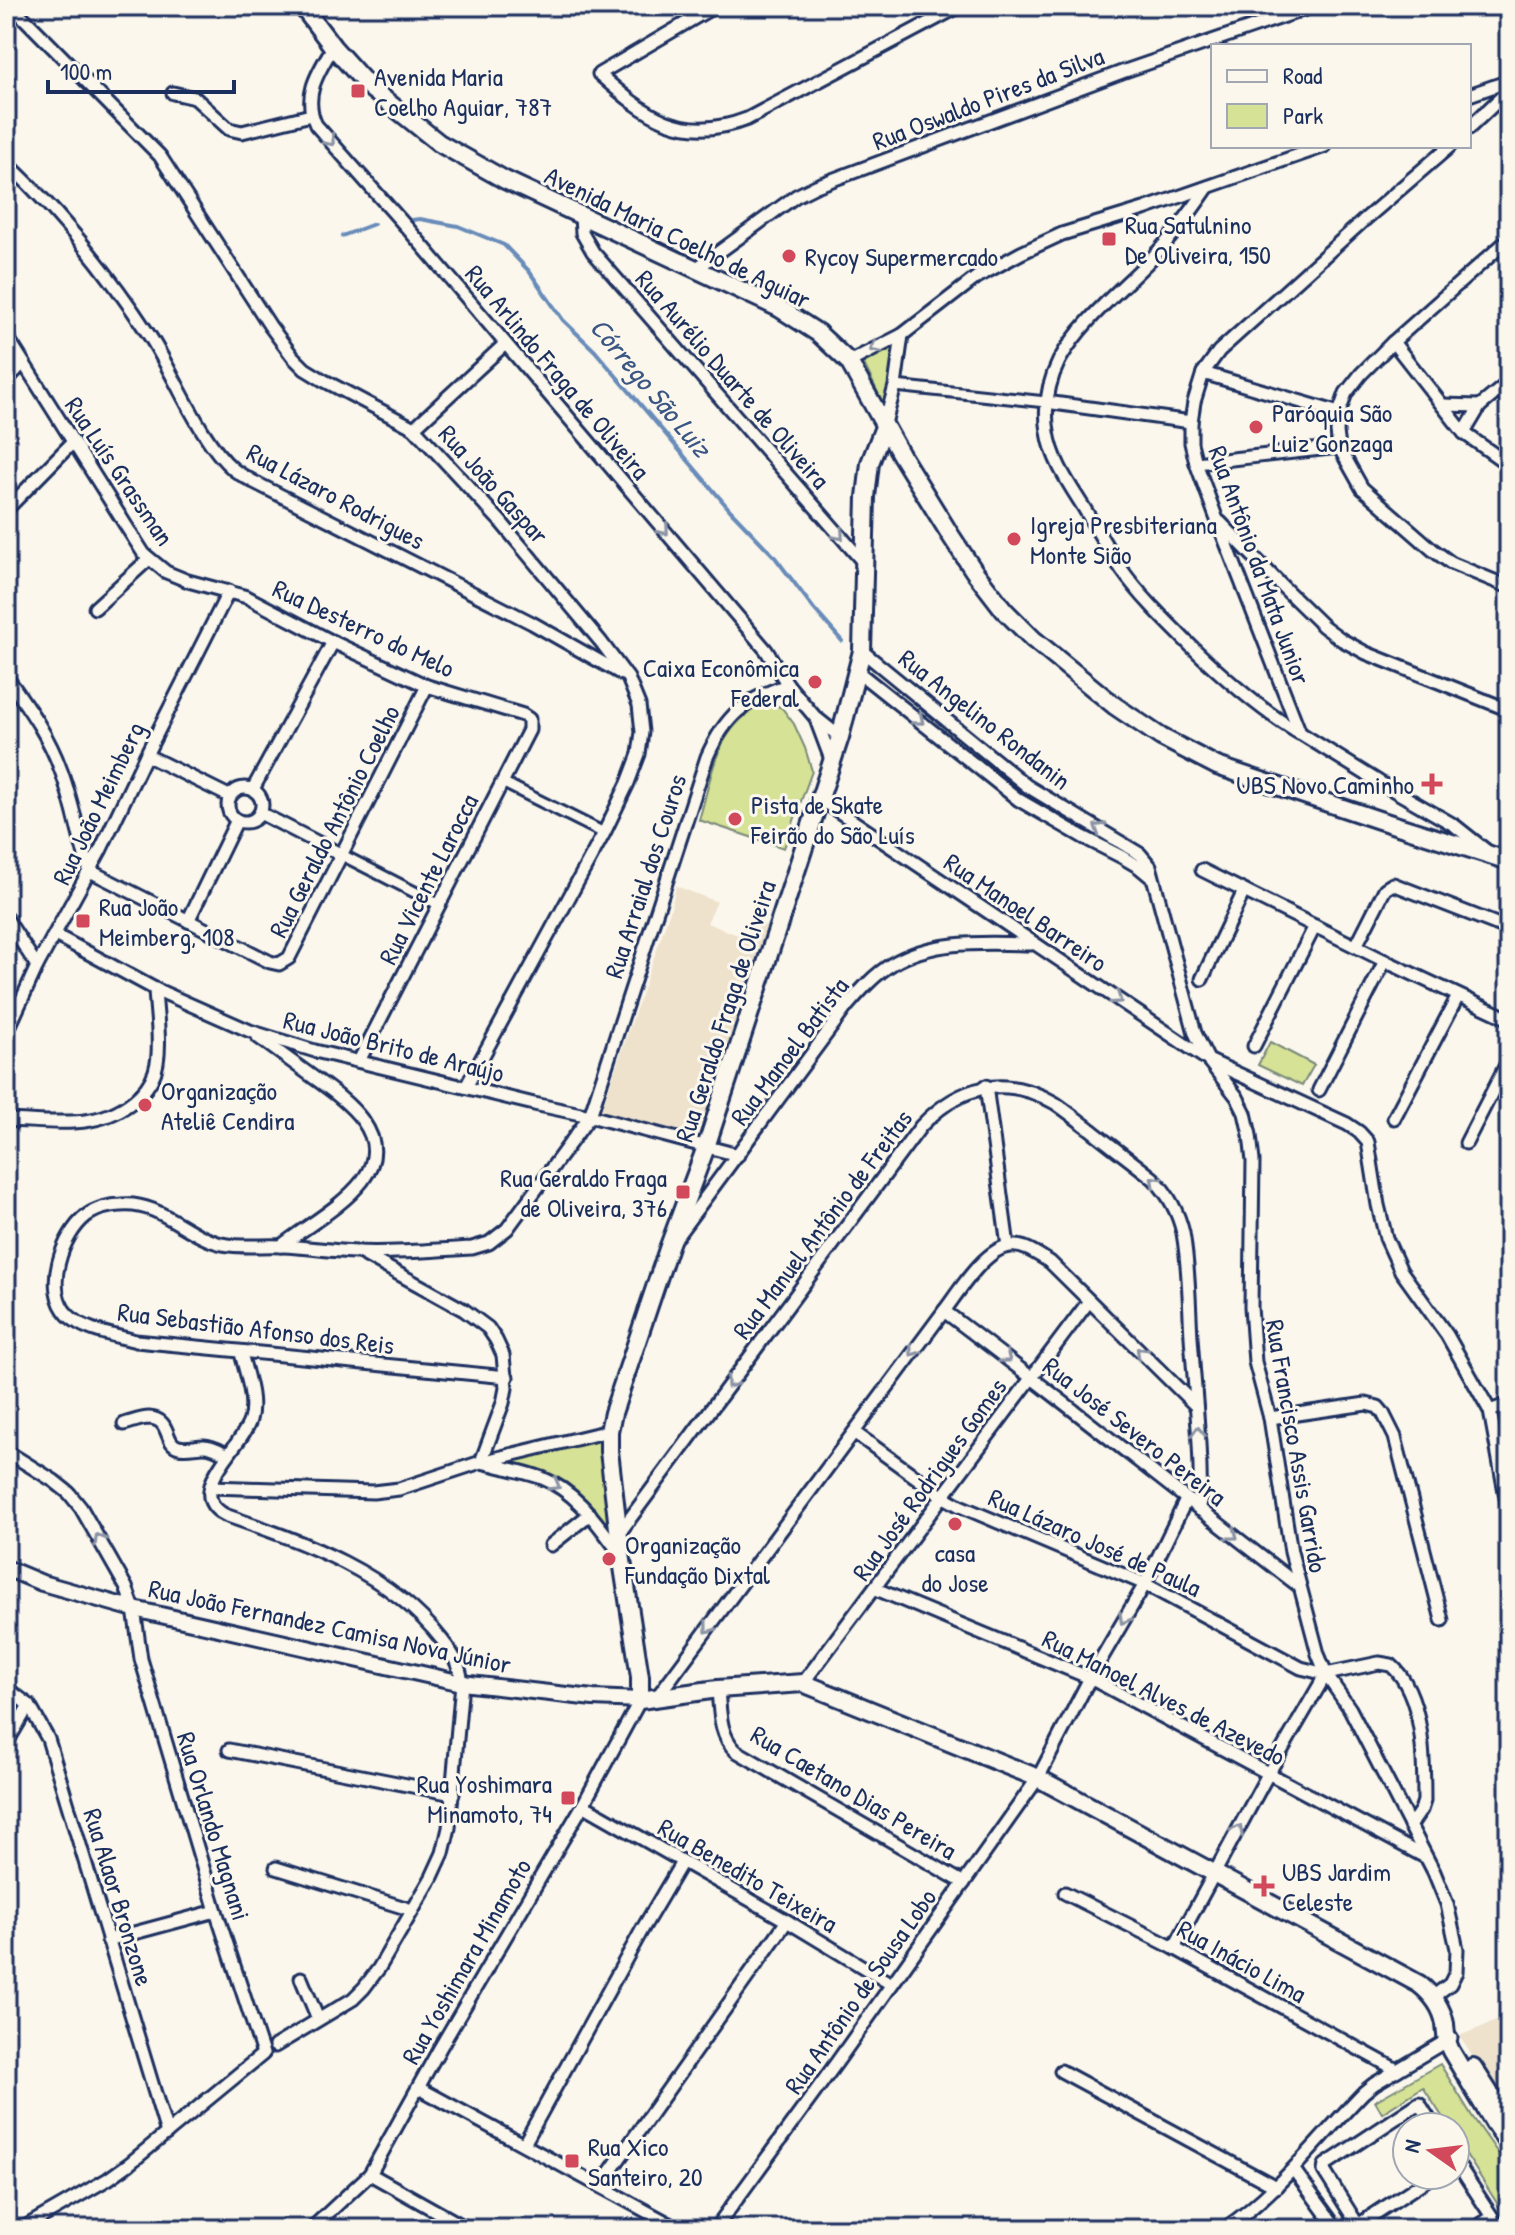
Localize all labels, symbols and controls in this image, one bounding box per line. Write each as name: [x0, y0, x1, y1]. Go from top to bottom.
street label: Rua Oswaldo Pires da Silva: [867, 38, 1109, 158]
scale bar: [48, 44, 234, 94]
legend: [1211, 44, 1471, 148]
text: 100 m: [60, 55, 112, 87]
place label: Avenida Maria Coelho Aguiar, 787: [374, 59, 552, 124]
text: Road: [1283, 59, 1322, 91]
marker: Avenida Maria Coelho Aguiar, 787: [349, 82, 367, 100]
text: Park: [1283, 99, 1323, 131]
one-way arrow: [321, 131, 335, 146]
street label: Avenida Maria Coelho de Aguiar: [539, 157, 817, 317]
place label: Rua Satulnino De Oliveira, 150: [1125, 207, 1271, 272]
marker: Rua Satulnino De Oliveira, 150: [1100, 230, 1118, 248]
place label: Rycoy Supermercado: [805, 239, 998, 274]
marker: Rycoy Supermercado: [780, 247, 798, 265]
street label: Rua Arlindo Fraga de Oliveira: [458, 257, 658, 487]
street label: Rua Aurélio Duarte de Oliveira: [628, 262, 838, 496]
water label: Córrego São Luiz: [582, 309, 722, 466]
one-way arrow: [869, 339, 883, 354]
street label: Rua Luís Grassman: [57, 390, 183, 552]
place label: Paróquia São Luiz Gonzaga: [1272, 395, 1393, 460]
street label: Rua João Gaspar: [431, 417, 557, 551]
marker: Paróquia São Luiz Gonzaga: [1247, 418, 1265, 436]
street label: Rua Lázaro Rodrigues: [241, 434, 431, 558]
street label: Rua Antônio da Mata Junior: [1201, 441, 1319, 689]
place label: Igreja Presbiteriana Monte Sião: [1030, 507, 1217, 572]
one-way arrow: [654, 520, 668, 535]
one-way arrow: [830, 526, 844, 541]
marker: Igreja Presbiteriana Monte Sião: [1005, 530, 1023, 548]
street label: Rua Desterro do Melo: [267, 571, 461, 685]
street label: Rua Angelino Rondanin: [892, 641, 1078, 797]
place label: Caixa Econômica Federal: [643, 650, 799, 715]
marker: Caixa Econômica Federal: [806, 673, 824, 691]
street label: Rua Geraldo Antônio Coelho: [260, 699, 408, 943]
one-way arrow: [909, 710, 924, 725]
street label: Rua João Meimberg: [43, 716, 153, 890]
place label: UBS Novo Caminho: [1236, 767, 1414, 802]
street label: Rua Arraial dos Couros: [596, 770, 694, 982]
marker: UBS Novo Caminho: [1421, 773, 1443, 795]
place label: Pista de Skate Feirão do São Luís: [750, 787, 915, 852]
street label: Rua Vicente Larocca: [370, 788, 486, 970]
marker: Pista de Skate Feirão do São Luís: [726, 810, 744, 828]
one-way arrow: [1093, 823, 1108, 838]
street label: Rua Manoel Barreiro: [938, 844, 1114, 980]
street label: Rua Geraldo Fraga de Oliveira: [666, 876, 784, 1146]
place label: Rua João Meimberg, 108: [99, 889, 235, 954]
marker: Rua João Meimberg, 108: [74, 912, 92, 930]
street label: Rua Manoel Batista: [722, 970, 856, 1132]
one-way arrow: [1108, 990, 1123, 1005]
street label: Rua João Brito de Araújo: [280, 1002, 508, 1090]
place label: Organização Ateliê Cendira: [161, 1073, 295, 1138]
marker: Organização Ateliê Cendira: [136, 1096, 154, 1114]
street label: Rua Manuel Antônio de Freitas: [724, 1102, 920, 1346]
place label: Rua Geraldo Fraga de Oliveira, 376: [500, 1160, 667, 1225]
one-way arrow: [1149, 1177, 1164, 1191]
marker: Rua Geraldo Fraga de Oliveira, 376: [674, 1183, 692, 1201]
street label: Rua Sebastião Afonso dos Reis: [116, 1294, 396, 1362]
street label: Rua Francisco Assis Garrido: [1258, 1317, 1336, 1575]
one-way arrow: [910, 1343, 924, 1357]
one-way arrow: [1136, 1346, 1150, 1361]
one-way arrow: [997, 1348, 1012, 1363]
street label: Rua José Severo Pereira: [1036, 1348, 1234, 1514]
street label: Rua José Rodrigues Gomes: [844, 1371, 1014, 1587]
one-way arrow: [726, 1374, 741, 1389]
one-way arrow: [1189, 1425, 1206, 1438]
one-way arrow: [546, 1475, 561, 1491]
street label: Rua Lázaro José de Paula: [983, 1479, 1207, 1605]
marker: casa do Jose: [946, 1515, 964, 1533]
one-way arrow: [1224, 1526, 1239, 1540]
place label: Organização Fundação Dixtal: [624, 1527, 770, 1592]
one-way arrow: [93, 1533, 109, 1548]
place label: casa do Jose: [921, 1535, 989, 1600]
marker: Organização Fundação Dixtal: [600, 1550, 618, 1568]
street label: Rua João Fernandez Camisa Nova Júnior: [146, 1570, 514, 1682]
one-way arrow: [1118, 1610, 1134, 1625]
one-way arrow: [705, 1619, 719, 1633]
street label: Rua Manoel Alves de Azevedo: [1037, 1621, 1291, 1773]
street label: Rua Caetano Dias Pereira: [745, 1717, 963, 1867]
street label: Rua Orlando Magnani: [169, 1728, 259, 1924]
place label: Rua Yoshimara Minamoto, 74: [417, 1766, 552, 1831]
marker: Rua Yoshimara Minamoto, 74: [559, 1789, 577, 1807]
street label: Rua Alaor Bronzone: [75, 1804, 163, 1990]
street label: Rua Benedito Teixeira: [652, 1809, 844, 1941]
one-way arrow: [1228, 1825, 1244, 1839]
street label: Rua Yoshimara Minamoto: [393, 1852, 539, 2070]
place label: UBS Jardim Celeste: [1282, 1854, 1391, 1919]
marker: UBS Jardim Celeste: [1253, 1875, 1275, 1897]
street label: Rua Antônio de Sousa Lobo: [776, 1881, 944, 2101]
street label: Rua Inácio Lima: [1171, 1911, 1313, 2011]
north arrow: [1391, 2111, 1471, 2191]
place label: Rua Xico Santeiro, 20: [588, 2129, 703, 2194]
text: N: [1396, 2137, 1428, 2155]
marker: Rua Xico Santeiro, 20: [563, 2152, 581, 2170]

